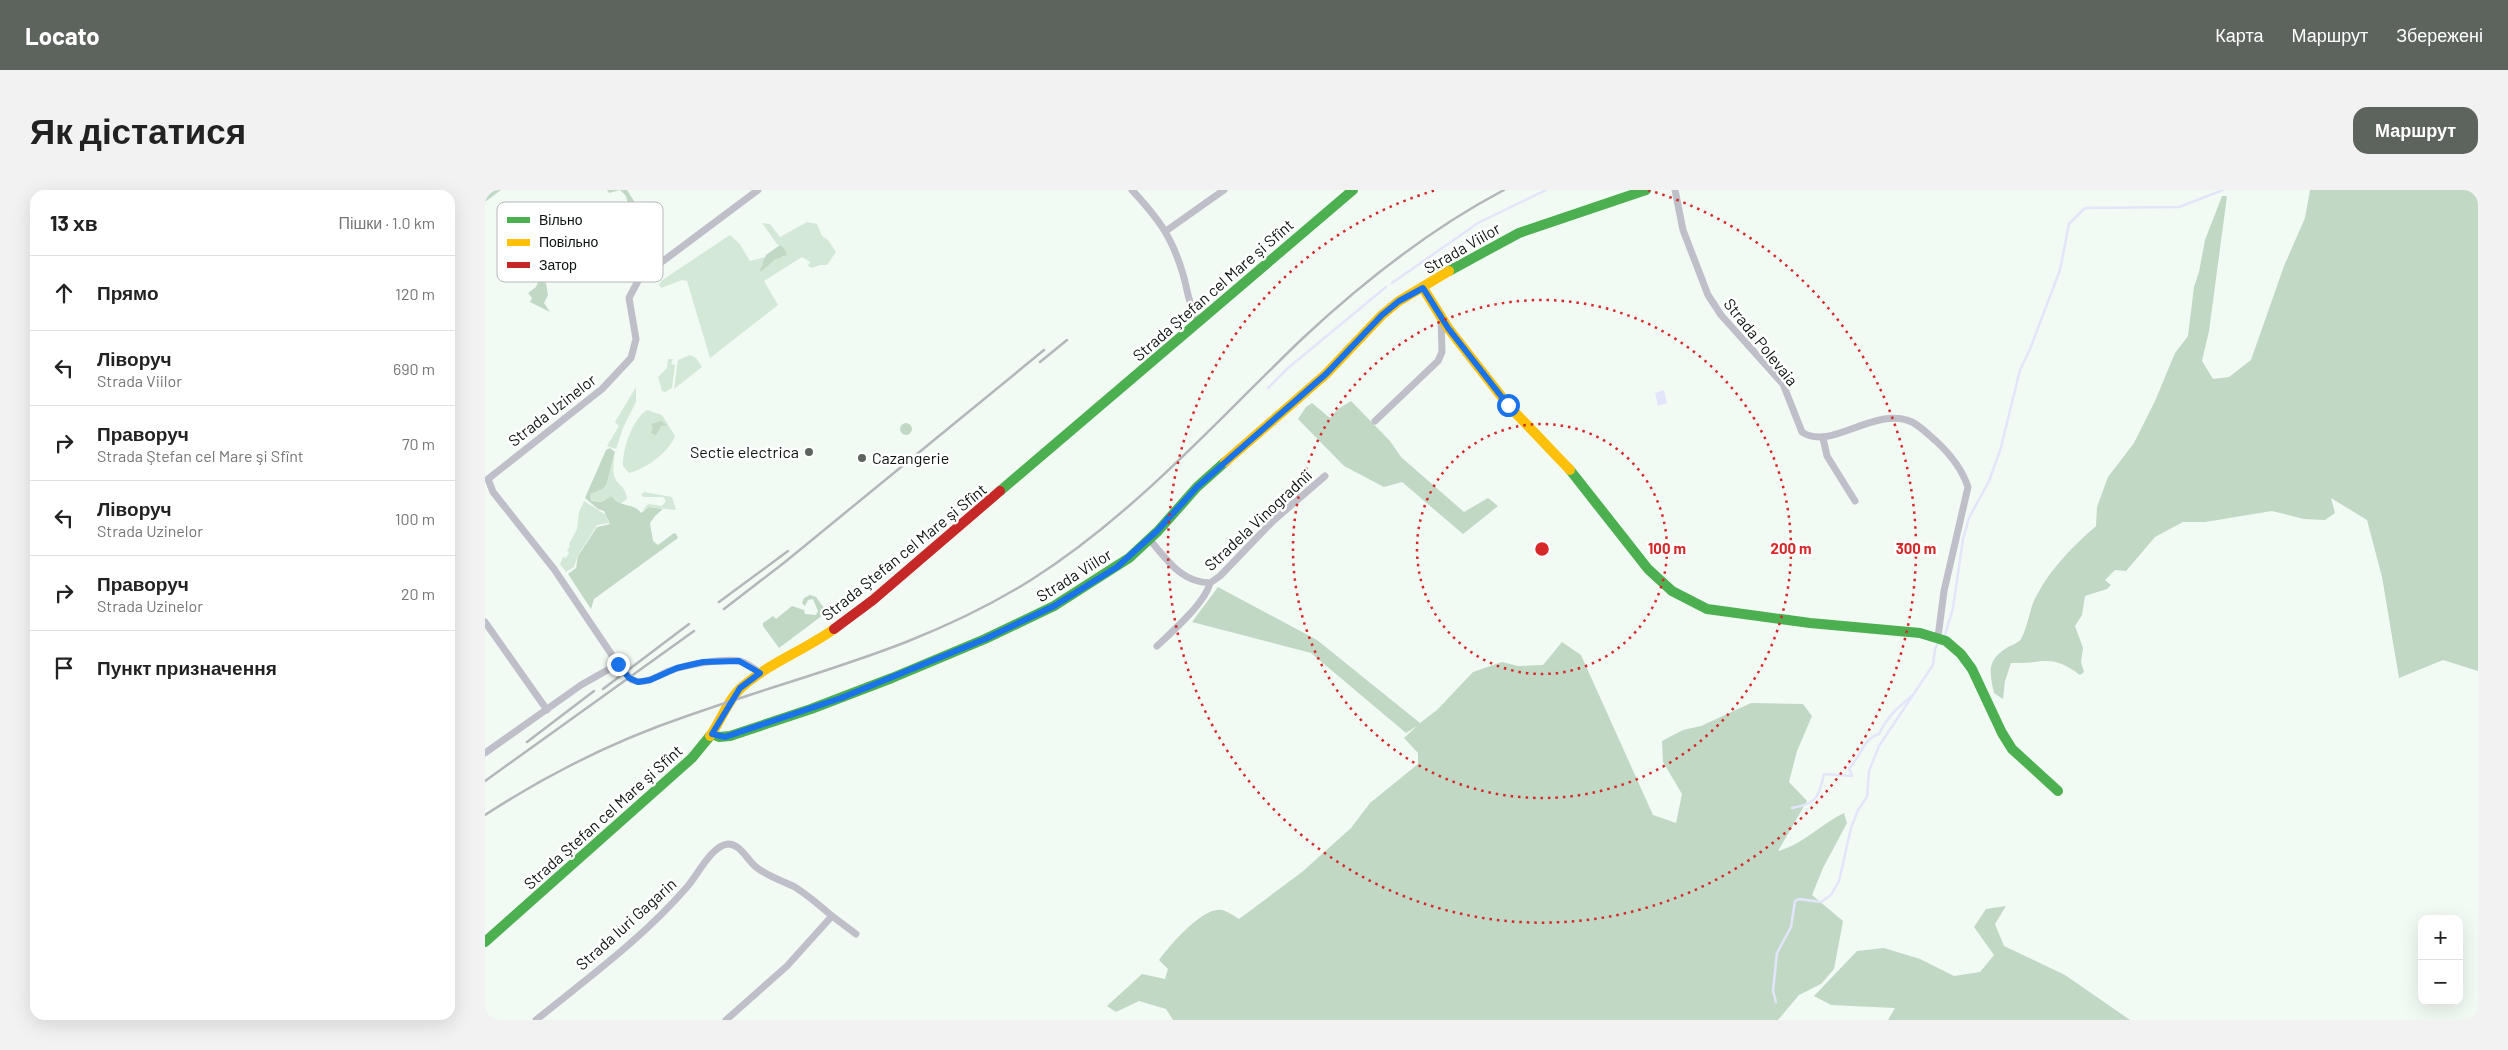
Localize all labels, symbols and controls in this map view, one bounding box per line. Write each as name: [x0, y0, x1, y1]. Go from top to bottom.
text: Locato: [25, 21, 100, 50]
text: Карта: [2215, 24, 2263, 46]
text: Маршрут: [2291, 24, 2368, 46]
text: Збережені: [2396, 24, 2483, 46]
button: Маршрут: [2353, 107, 2478, 154]
text: Як дістатися: [30, 109, 246, 151]
legend: [497, 202, 663, 282]
text: 13 хв: [50, 210, 98, 235]
text: Вільно: [539, 211, 583, 228]
text: Пішки · 1.0 km: [338, 213, 435, 232]
street label: Strada Ştefan cel Mare şi Sfînt: [1128, 215, 1297, 365]
street label: Strada Viilor: [1420, 218, 1503, 277]
text: Повільно: [539, 233, 599, 250]
text: Затор: [539, 256, 577, 273]
icon: ahead: [50, 279, 78, 307]
text: Прямо: [97, 281, 159, 304]
text: 120 m: [395, 284, 435, 303]
street label: Strada Polevaia: [1720, 294, 1802, 389]
text: Ліворуч: [97, 347, 172, 370]
icon: left: [50, 354, 78, 382]
text: 690 m: [393, 359, 435, 378]
street label: Strada Uzinelor: [504, 369, 599, 450]
text: Strada Viilor: [97, 371, 182, 390]
route start: [1497, 394, 1520, 417]
text: Праворуч: [97, 422, 189, 445]
icon: right: [50, 429, 78, 457]
text: 70 m: [402, 434, 435, 453]
place label: Sectie electrica: [690, 442, 799, 461]
text: Strada Ştefan cel Mare şi Sfînt: [97, 446, 304, 465]
marker: Sectie electrica: [803, 446, 815, 458]
place label: Cazangerie: [872, 448, 949, 467]
marker: Cazangerie: [856, 452, 868, 464]
street label: Stradela Vinogradnîi: [1200, 465, 1315, 574]
street label: Strada Ştefan cel Mare şi Sfînt: [817, 479, 990, 624]
text: Ліворуч: [97, 497, 172, 520]
icon: left: [50, 504, 78, 532]
text: 100 m: [395, 509, 435, 528]
text: Strada Uzinelor: [97, 521, 203, 540]
text: 100 m: [1648, 539, 1686, 557]
text: 200 m: [1770, 539, 1812, 557]
text: 300 m: [1896, 539, 1936, 557]
centre of rings: [1533, 540, 1551, 558]
street label: Strada Viilor: [1033, 544, 1115, 605]
text: Праворуч: [97, 572, 189, 595]
icon: right: [50, 579, 78, 607]
text: 20 m: [401, 584, 435, 603]
text: Strada Uzinelor: [97, 596, 203, 615]
route end: [607, 653, 630, 676]
icon: arrive: [50, 654, 78, 682]
text: Пункт призначення: [97, 656, 277, 679]
street label: Strada Ştefan cel Mare şi Sfînt: [520, 740, 686, 893]
street label: Strada Iuri Gagarin: [572, 874, 680, 974]
map controls: [2418, 915, 2463, 1005]
button: +: [2418, 915, 2463, 960]
button: −: [2418, 960, 2463, 1005]

